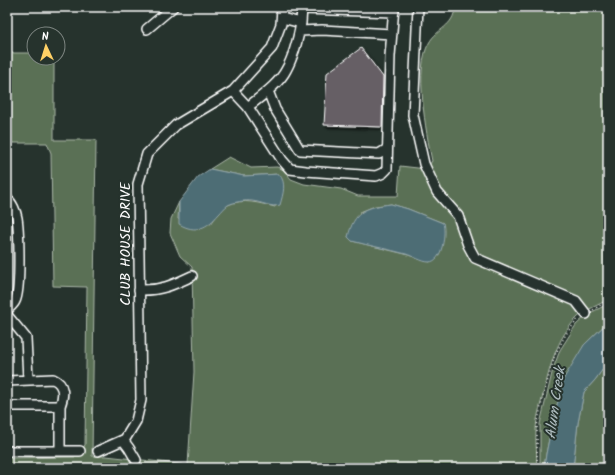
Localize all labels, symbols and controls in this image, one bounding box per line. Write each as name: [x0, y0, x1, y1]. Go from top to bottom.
north arrow: [26, 26, 66, 66]
text: N: [41, 28, 50, 46]
street label: CLUB HOUSE DRIVE: [115, 181, 137, 306]
water label: Alum Creek: [539, 364, 573, 441]

